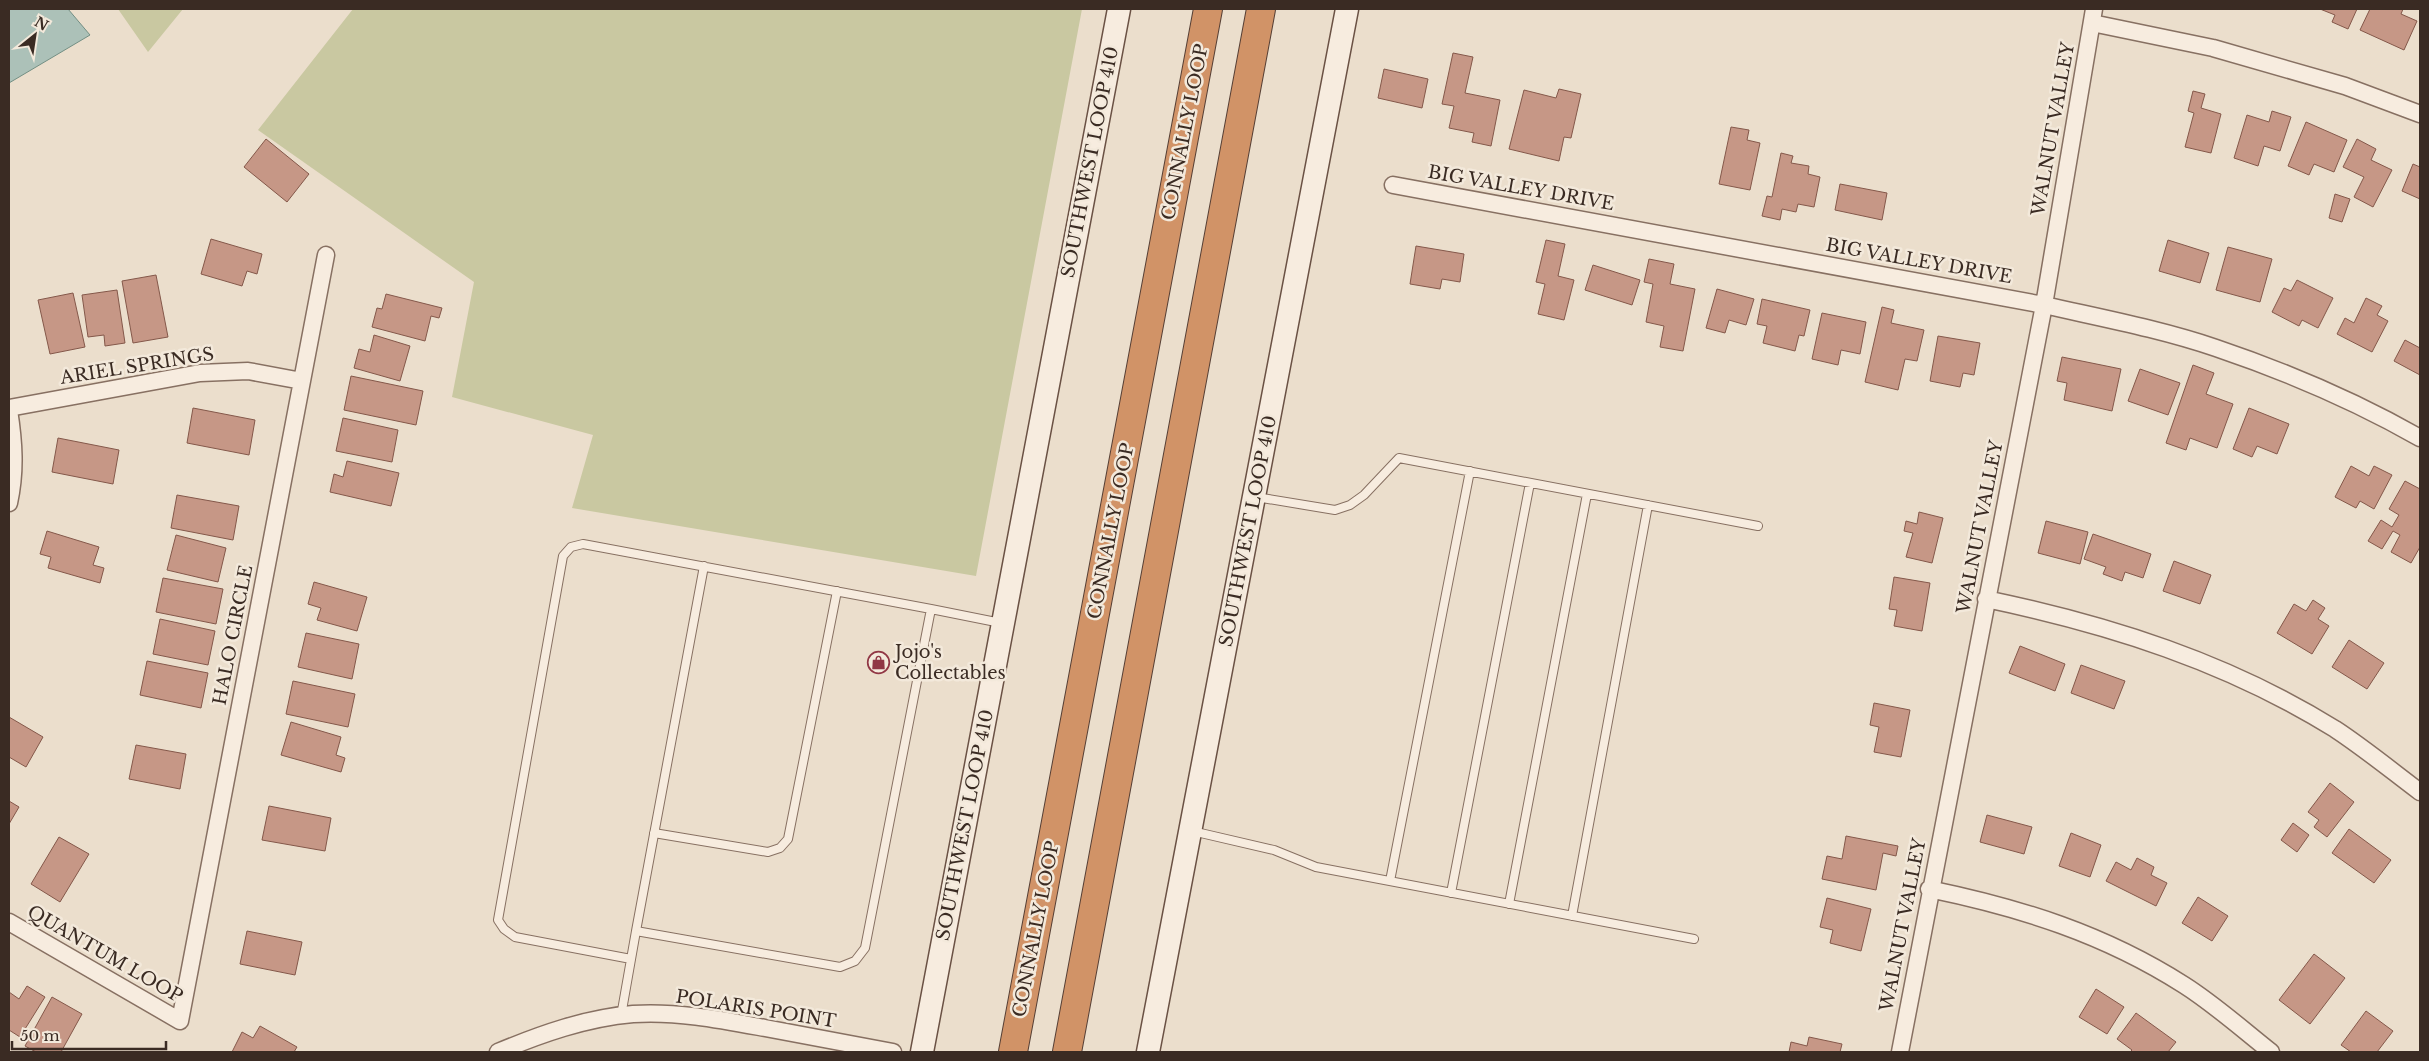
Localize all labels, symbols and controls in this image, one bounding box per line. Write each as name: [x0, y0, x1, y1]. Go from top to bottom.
north arrow: [10, 10, 60, 60]
text: N: [31, 13, 52, 35]
street label: WALNUT VALLEY: [2027, 40, 2079, 219]
street label: CONNALLY LOOP: [1157, 42, 1213, 222]
street label: SOUTHWEST LOOP 410: [1057, 45, 1123, 279]
street label: BIG VALLEY DRIVE: [1426, 161, 1616, 215]
street label: BIG VALLEY DRIVE: [1824, 234, 2014, 288]
street label: ARIEL SPRINGS: [58, 343, 215, 389]
street label: SOUTHWEST LOOP 410: [1215, 414, 1281, 648]
street label: WALNUT VALLEY: [1952, 438, 2008, 616]
street label: CONNALLY LOOP: [1083, 441, 1139, 621]
street label: HALO CIRCLE: [209, 563, 257, 707]
place label: Jojo's Collectables: [893, 641, 1006, 684]
shop icon: Jojo's Collectables: [867, 650, 891, 674]
street label: SOUTHWEST LOOP 410: [932, 708, 998, 942]
street label: WALNUT VALLEY: [1875, 836, 1931, 1014]
street label: CONNALLY LOOP: [1008, 839, 1064, 1019]
street label: QUANTUM LOOP: [23, 901, 187, 1007]
street label: POLARIS POINT: [674, 985, 838, 1033]
scale bar: [12, 1018, 166, 1050]
text: 50 m: [20, 1026, 60, 1045]

